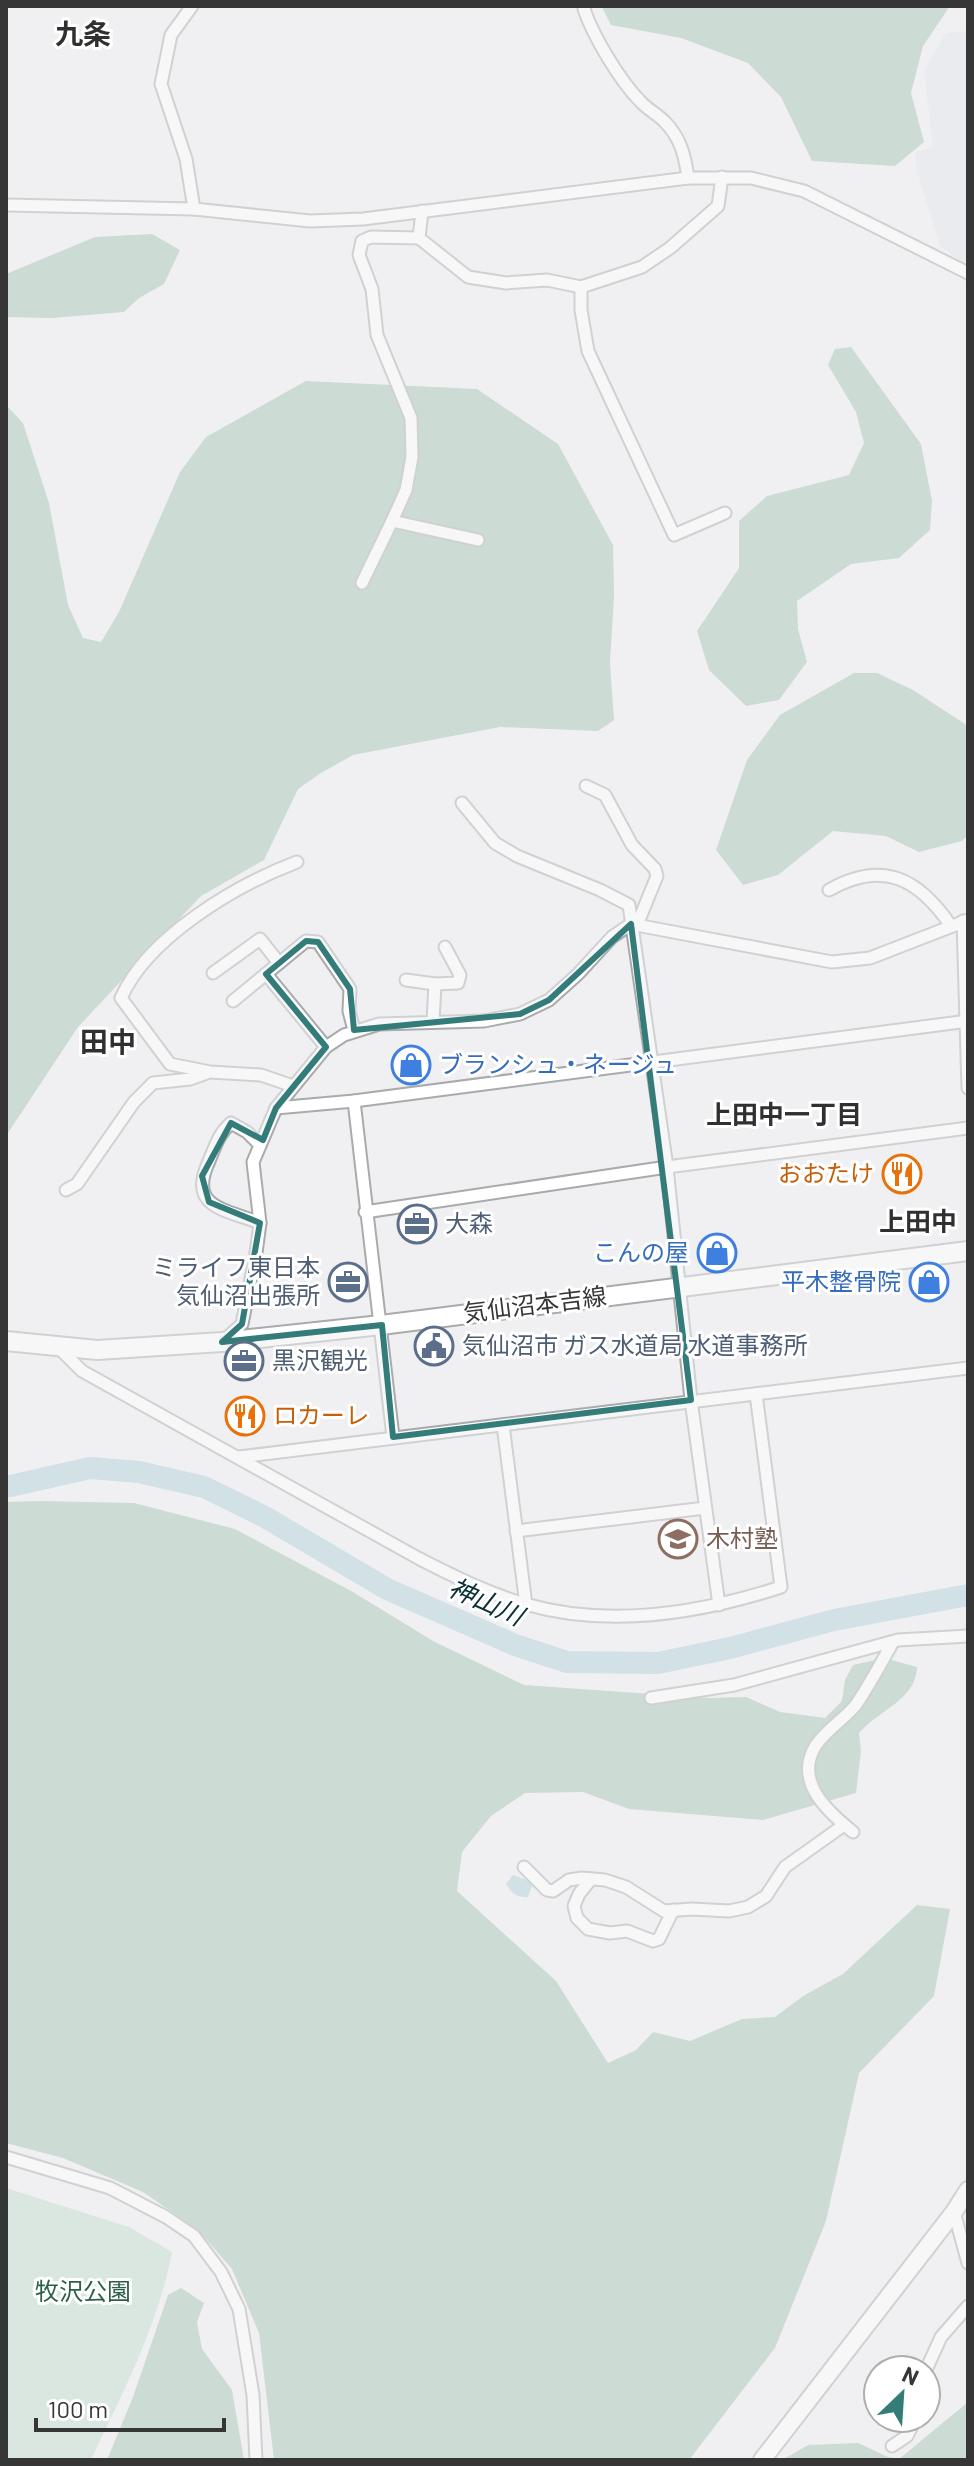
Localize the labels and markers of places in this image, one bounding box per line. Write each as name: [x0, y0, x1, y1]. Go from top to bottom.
shop icon: ブランシュ・ネージュ: [390, 1044, 432, 1086]
place label: ブランシュ・ネージュ: [439, 1049, 677, 1078]
restaurant icon: おおたけ: [881, 1153, 923, 1195]
place label: おおたけ: [778, 1158, 874, 1187]
office icon: 大森: [396, 1203, 438, 1245]
place label: 大森: [445, 1208, 493, 1237]
shop icon: こんの屋: [696, 1232, 738, 1274]
place label: こんの屋: [593, 1237, 689, 1266]
place label: ミライフ東日本 気仙沼出張所: [152, 1252, 320, 1309]
office icon: ミライフ東日本 気仙沼出張所: [327, 1261, 369, 1303]
shop icon: 平木整骨院: [908, 1261, 950, 1303]
place label: 平木整骨院: [781, 1266, 901, 1295]
public building icon: 気仙沼市 ガス水道局 水道事務所: [413, 1325, 455, 1367]
place label: 気仙沼市 ガス水道局 水道事務所: [462, 1330, 808, 1359]
office icon: 黒沢観光: [223, 1340, 265, 1382]
place label: 黒沢観光: [272, 1345, 368, 1374]
restaurant icon: ロカーレ: [224, 1395, 266, 1437]
place label: ロカーレ: [273, 1400, 369, 1429]
school or university icon: 木村塾: [657, 1518, 699, 1560]
place label: 木村塾: [706, 1523, 778, 1552]

